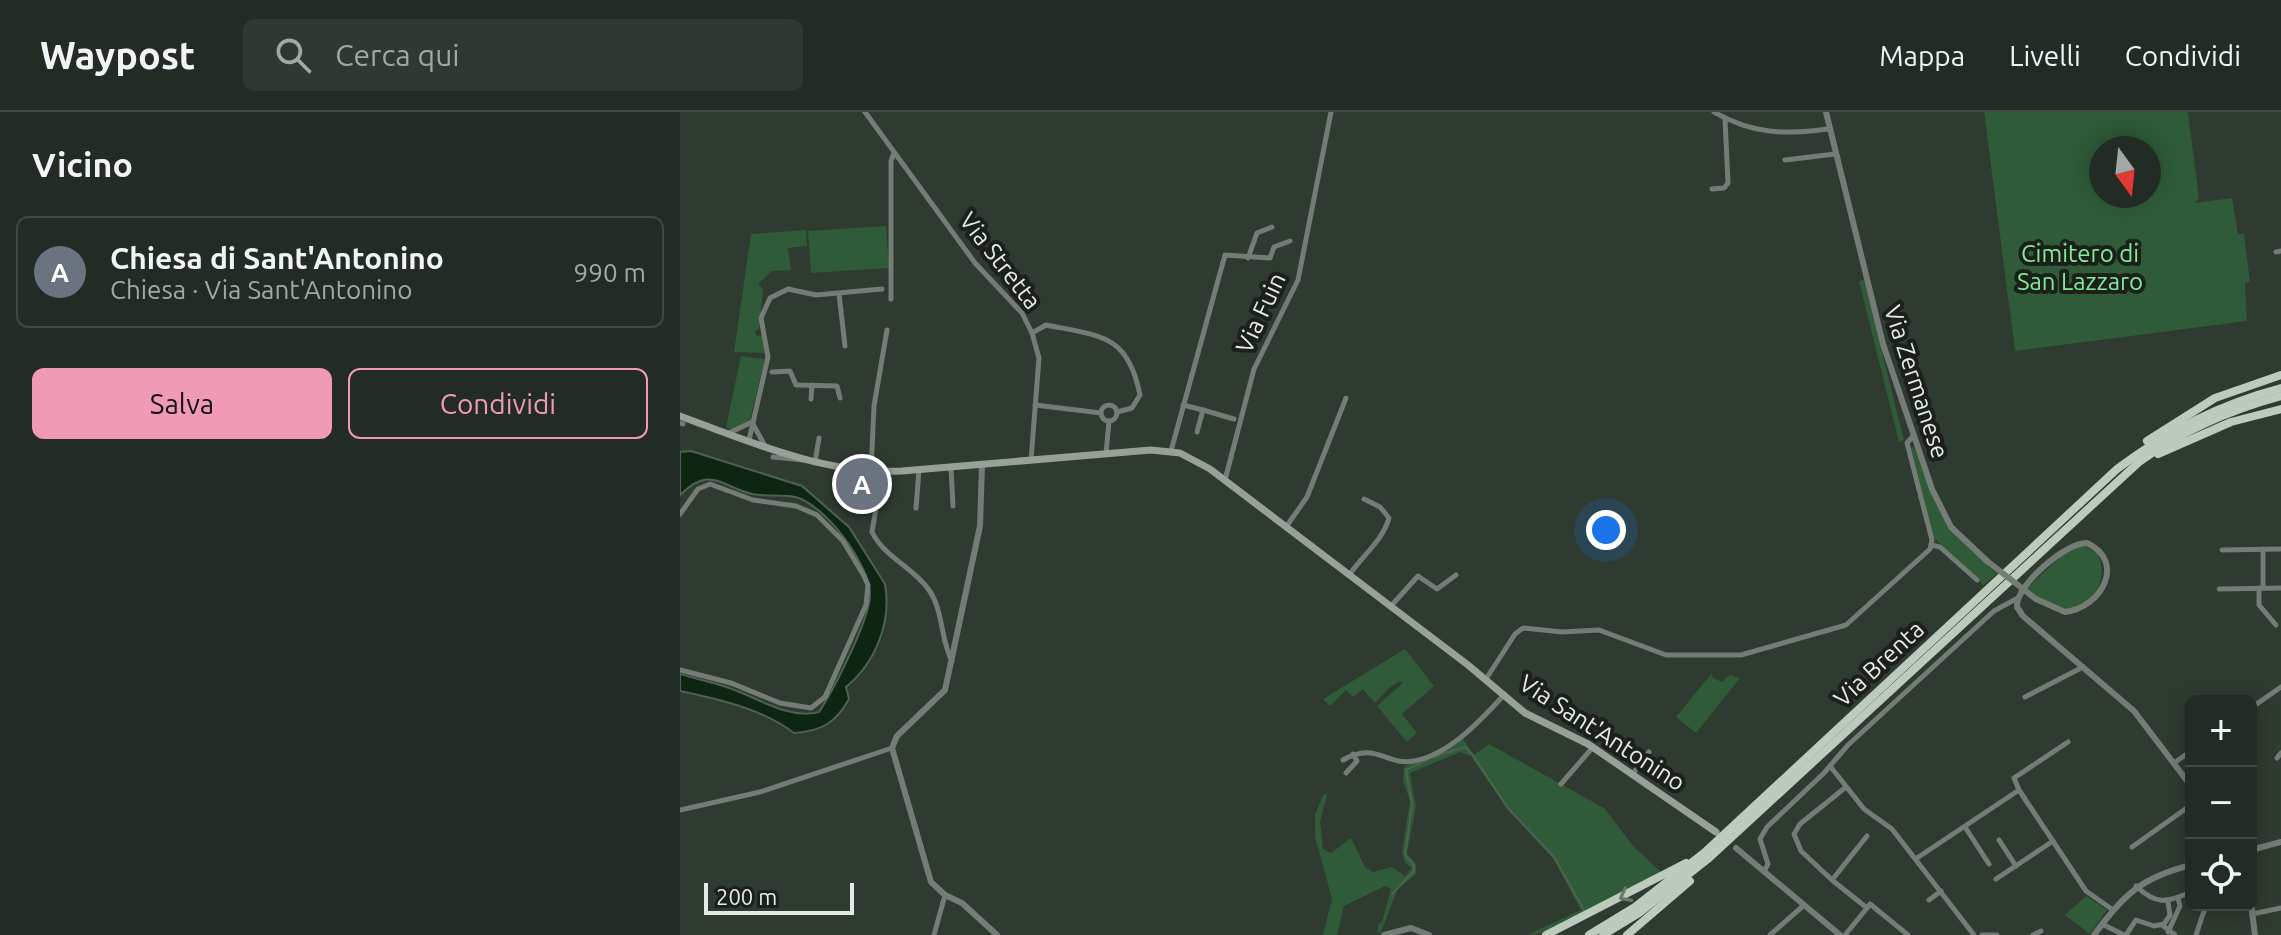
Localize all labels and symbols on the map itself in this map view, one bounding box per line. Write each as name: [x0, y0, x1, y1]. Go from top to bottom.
north arrow: [2089, 136, 2161, 208]
street label: Via Stretta: [954, 207, 1046, 314]
park label: Cimitero di San Lazzaro: [2017, 240, 2143, 295]
street label: Via Fuin: [1230, 268, 1291, 357]
street label: Via Zermanese: [1879, 302, 1954, 462]
pin: A: [836, 454, 888, 514]
your location: [1586, 510, 1626, 550]
street label: Via Brenta: [1828, 615, 1929, 712]
street label: Via Sant'Antonino: [1514, 669, 1690, 796]
scale bar: [704, 879, 854, 915]
one-way arrow: [1619, 887, 1633, 902]

